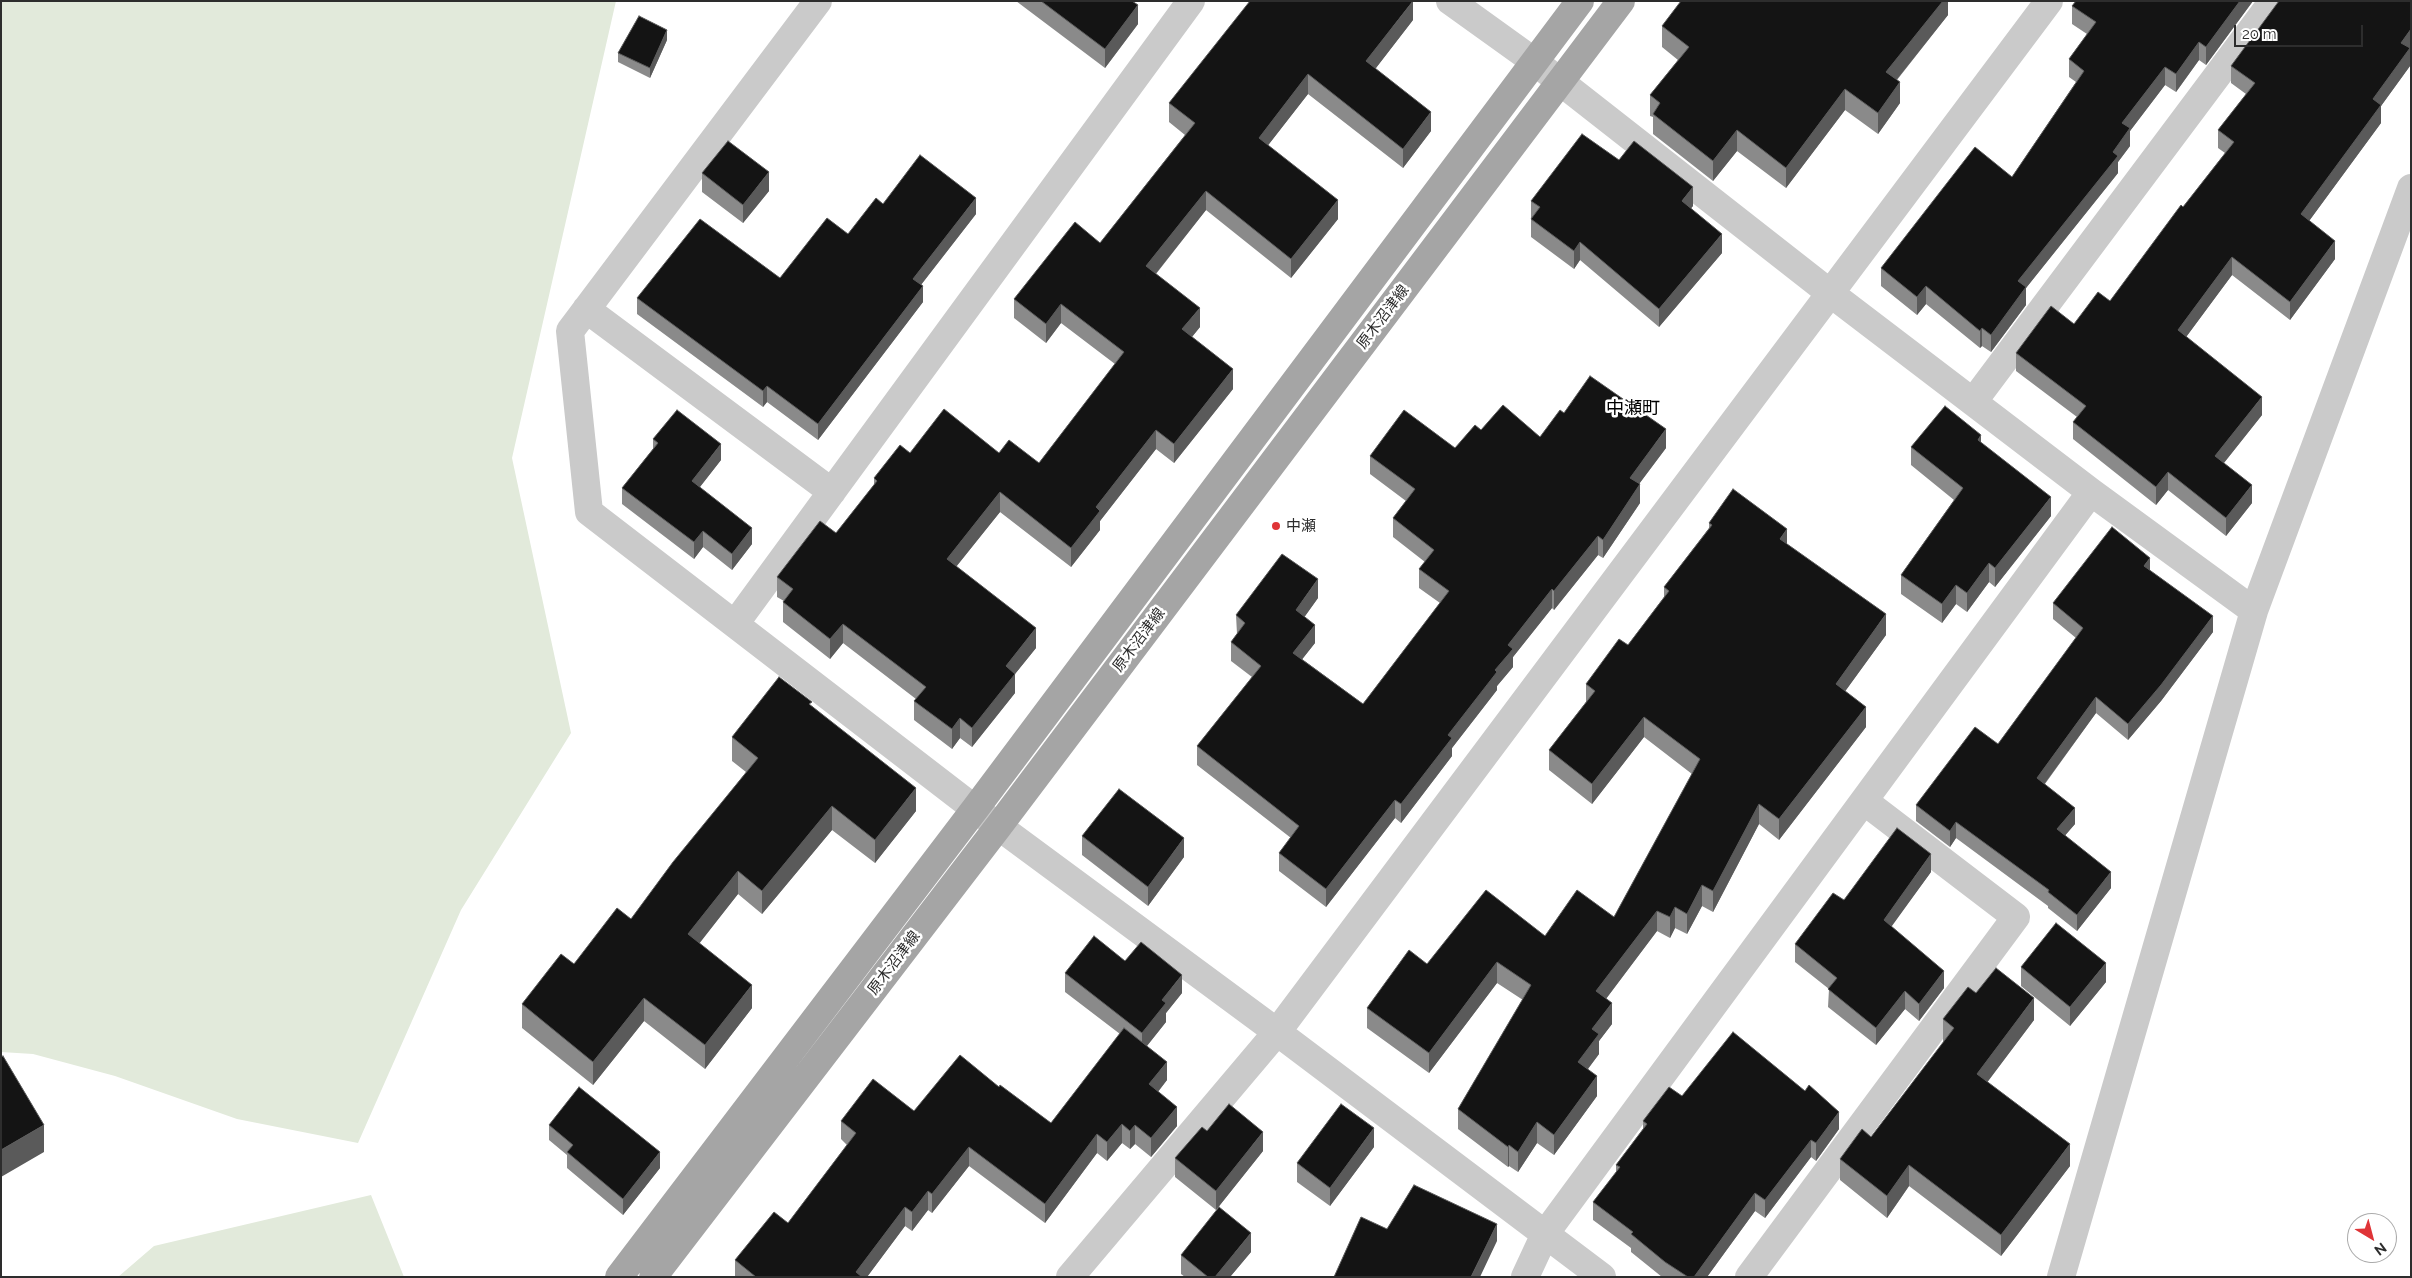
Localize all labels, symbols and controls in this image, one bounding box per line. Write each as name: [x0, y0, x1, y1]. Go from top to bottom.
scale bar: [2237, 15, 2366, 47]
text: 20 m: [2242, 25, 2277, 43]
street label: 原木沼津線: [1353, 282, 1413, 352]
district label: 中瀬町: [1606, 398, 1660, 420]
place label: 中瀬: [1286, 517, 1316, 535]
marker: 中瀬: [1270, 520, 1282, 532]
street label: 原木沼津線: [1109, 605, 1169, 675]
street label: 原木沼津線: [864, 928, 924, 998]
north arrow: [2347, 1213, 2397, 1263]
text: N: [2371, 1240, 2390, 1259]

